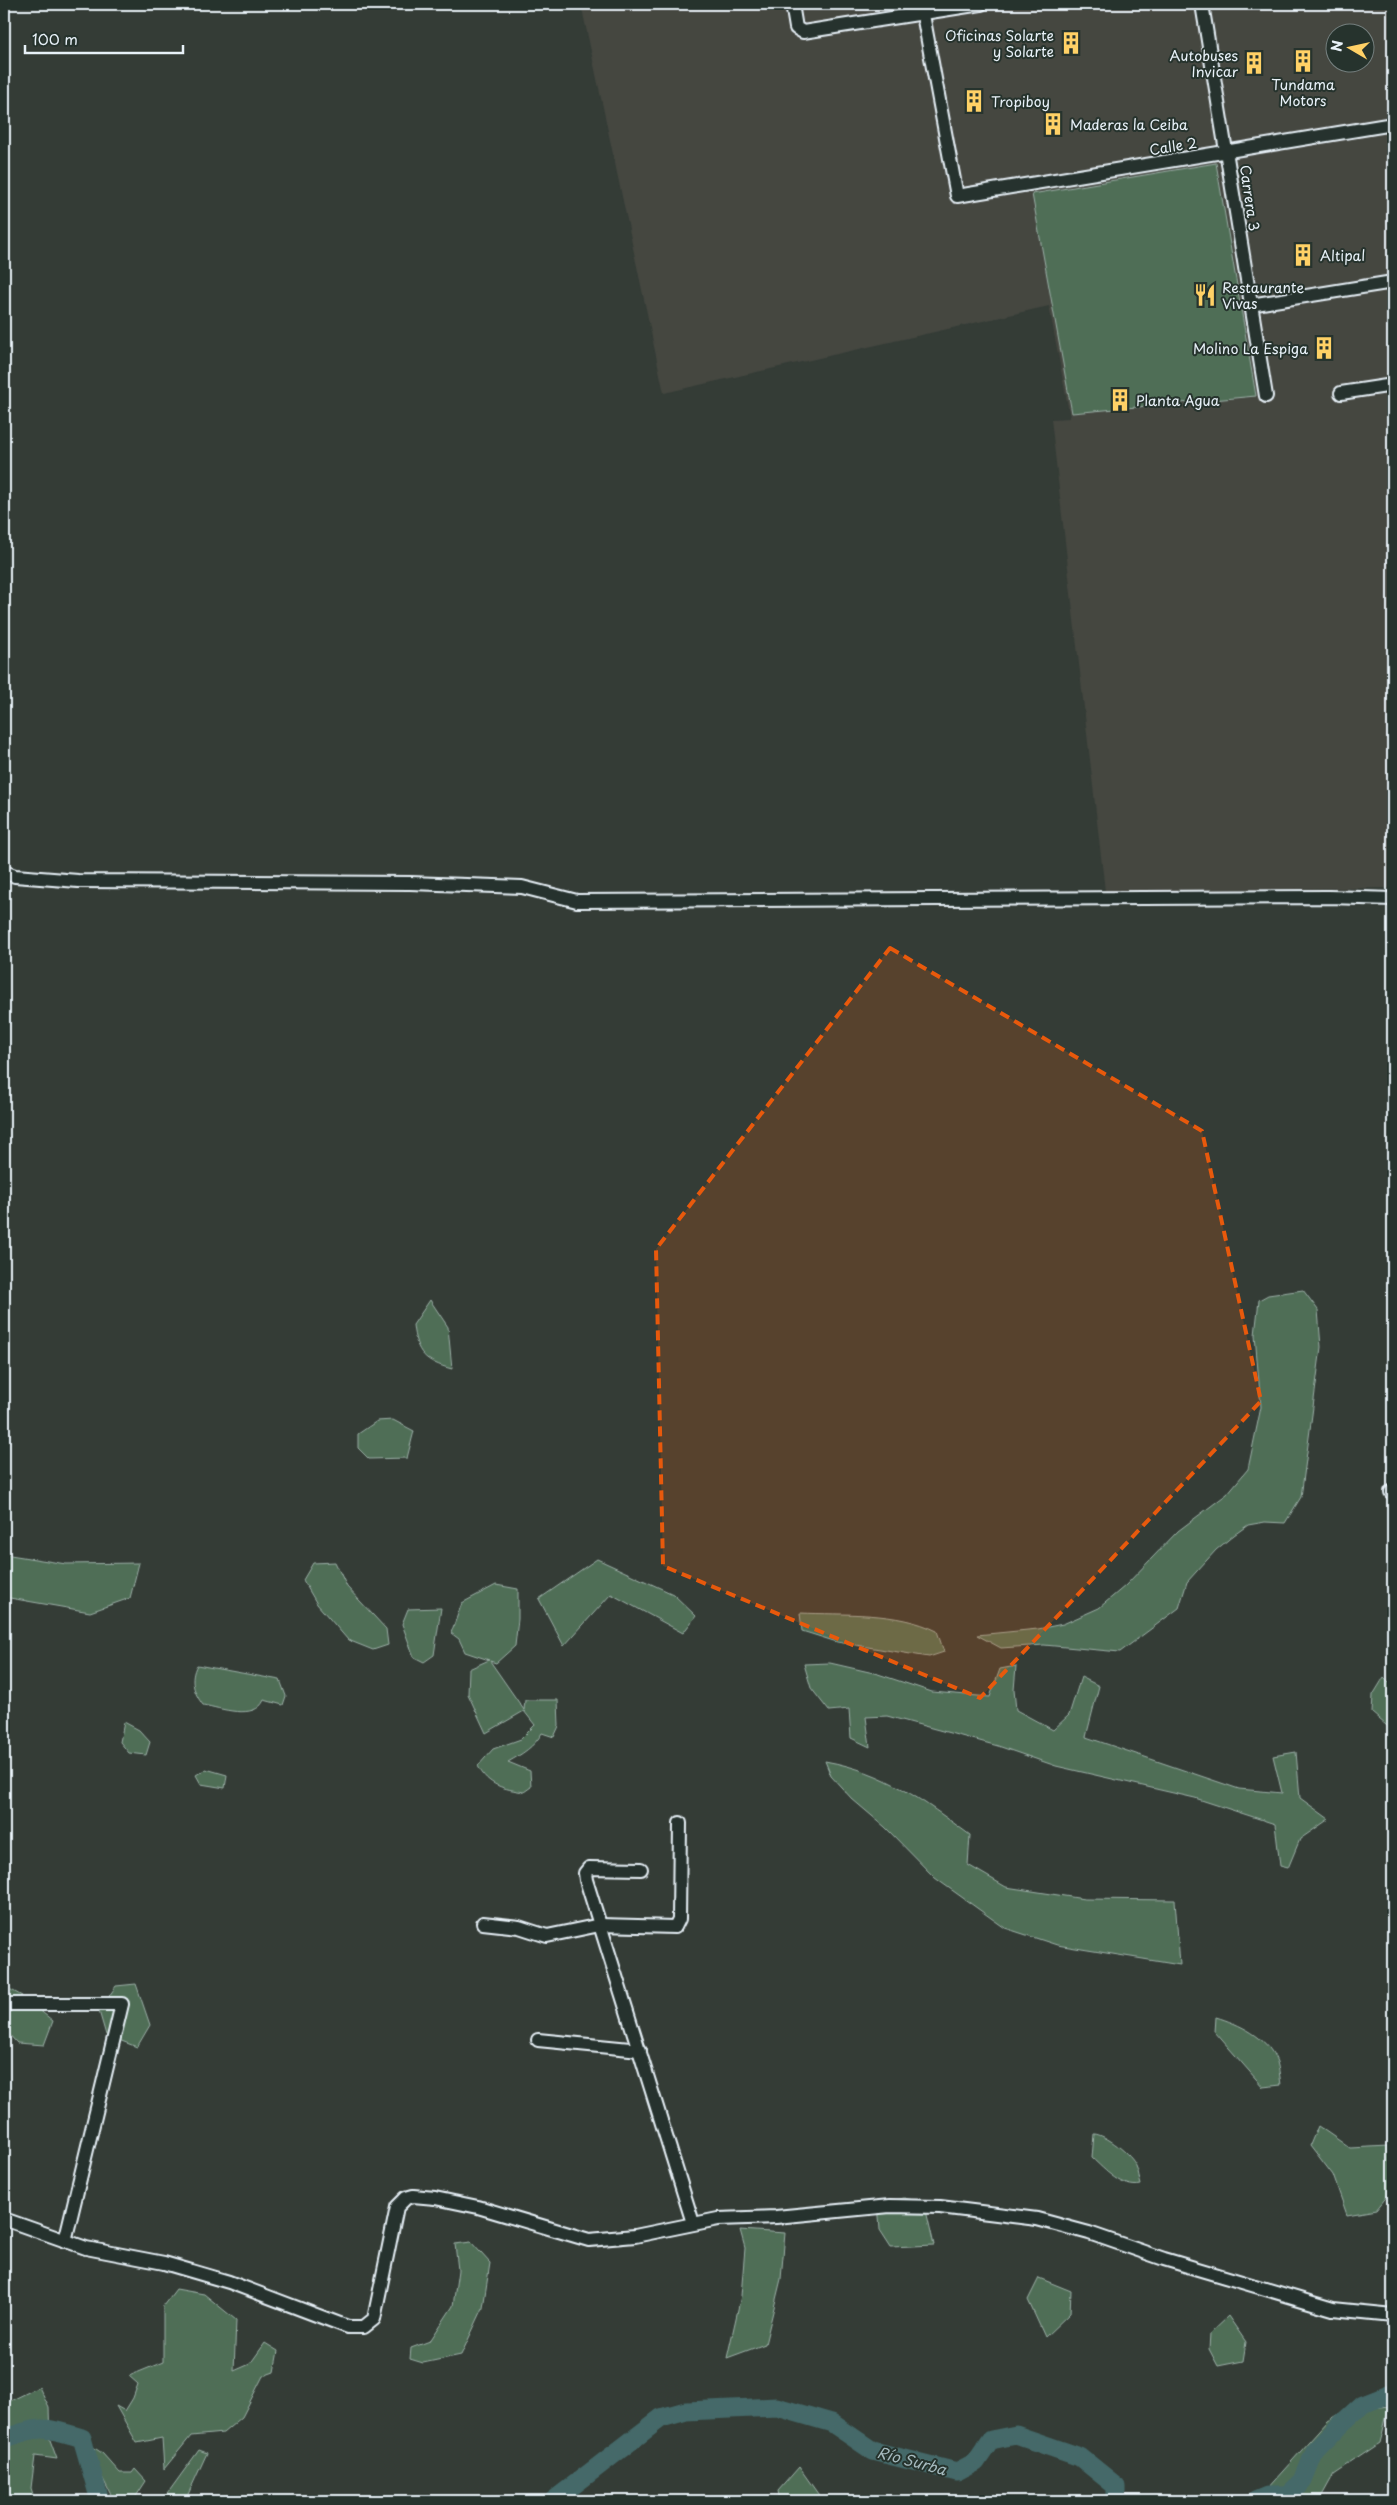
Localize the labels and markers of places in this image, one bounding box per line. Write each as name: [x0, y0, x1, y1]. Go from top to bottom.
place label: Oficinas Solarte y Solarte: [945, 25, 1054, 62]
building icon: Oficinas Solarte y Solarte: [1058, 30, 1084, 56]
place label: Autobuses Invicar: [1169, 45, 1239, 82]
building icon: Tundama Motors: [1290, 48, 1316, 74]
building icon: Autobuses Invicar: [1241, 50, 1267, 76]
place label: Tundama Motors: [1271, 74, 1335, 111]
building icon: Tropiboy: [961, 88, 987, 114]
place label: Tropiboy: [991, 91, 1050, 112]
building icon: Maderas la Ceiba: [1040, 111, 1066, 137]
place label: Maderas la Ceiba: [1070, 114, 1188, 135]
building icon: Altipal: [1290, 242, 1316, 268]
place label: Altipal: [1320, 245, 1365, 266]
place label: Restaurante Vivas: [1222, 277, 1304, 314]
restaurant icon: Restaurante Vivas: [1192, 282, 1218, 308]
building icon: Molino La Espiga: [1311, 335, 1337, 361]
place label: Molino La Espiga: [1193, 338, 1308, 359]
building icon: Planta Agua: [1107, 387, 1133, 413]
place label: Planta Agua: [1136, 390, 1220, 411]

